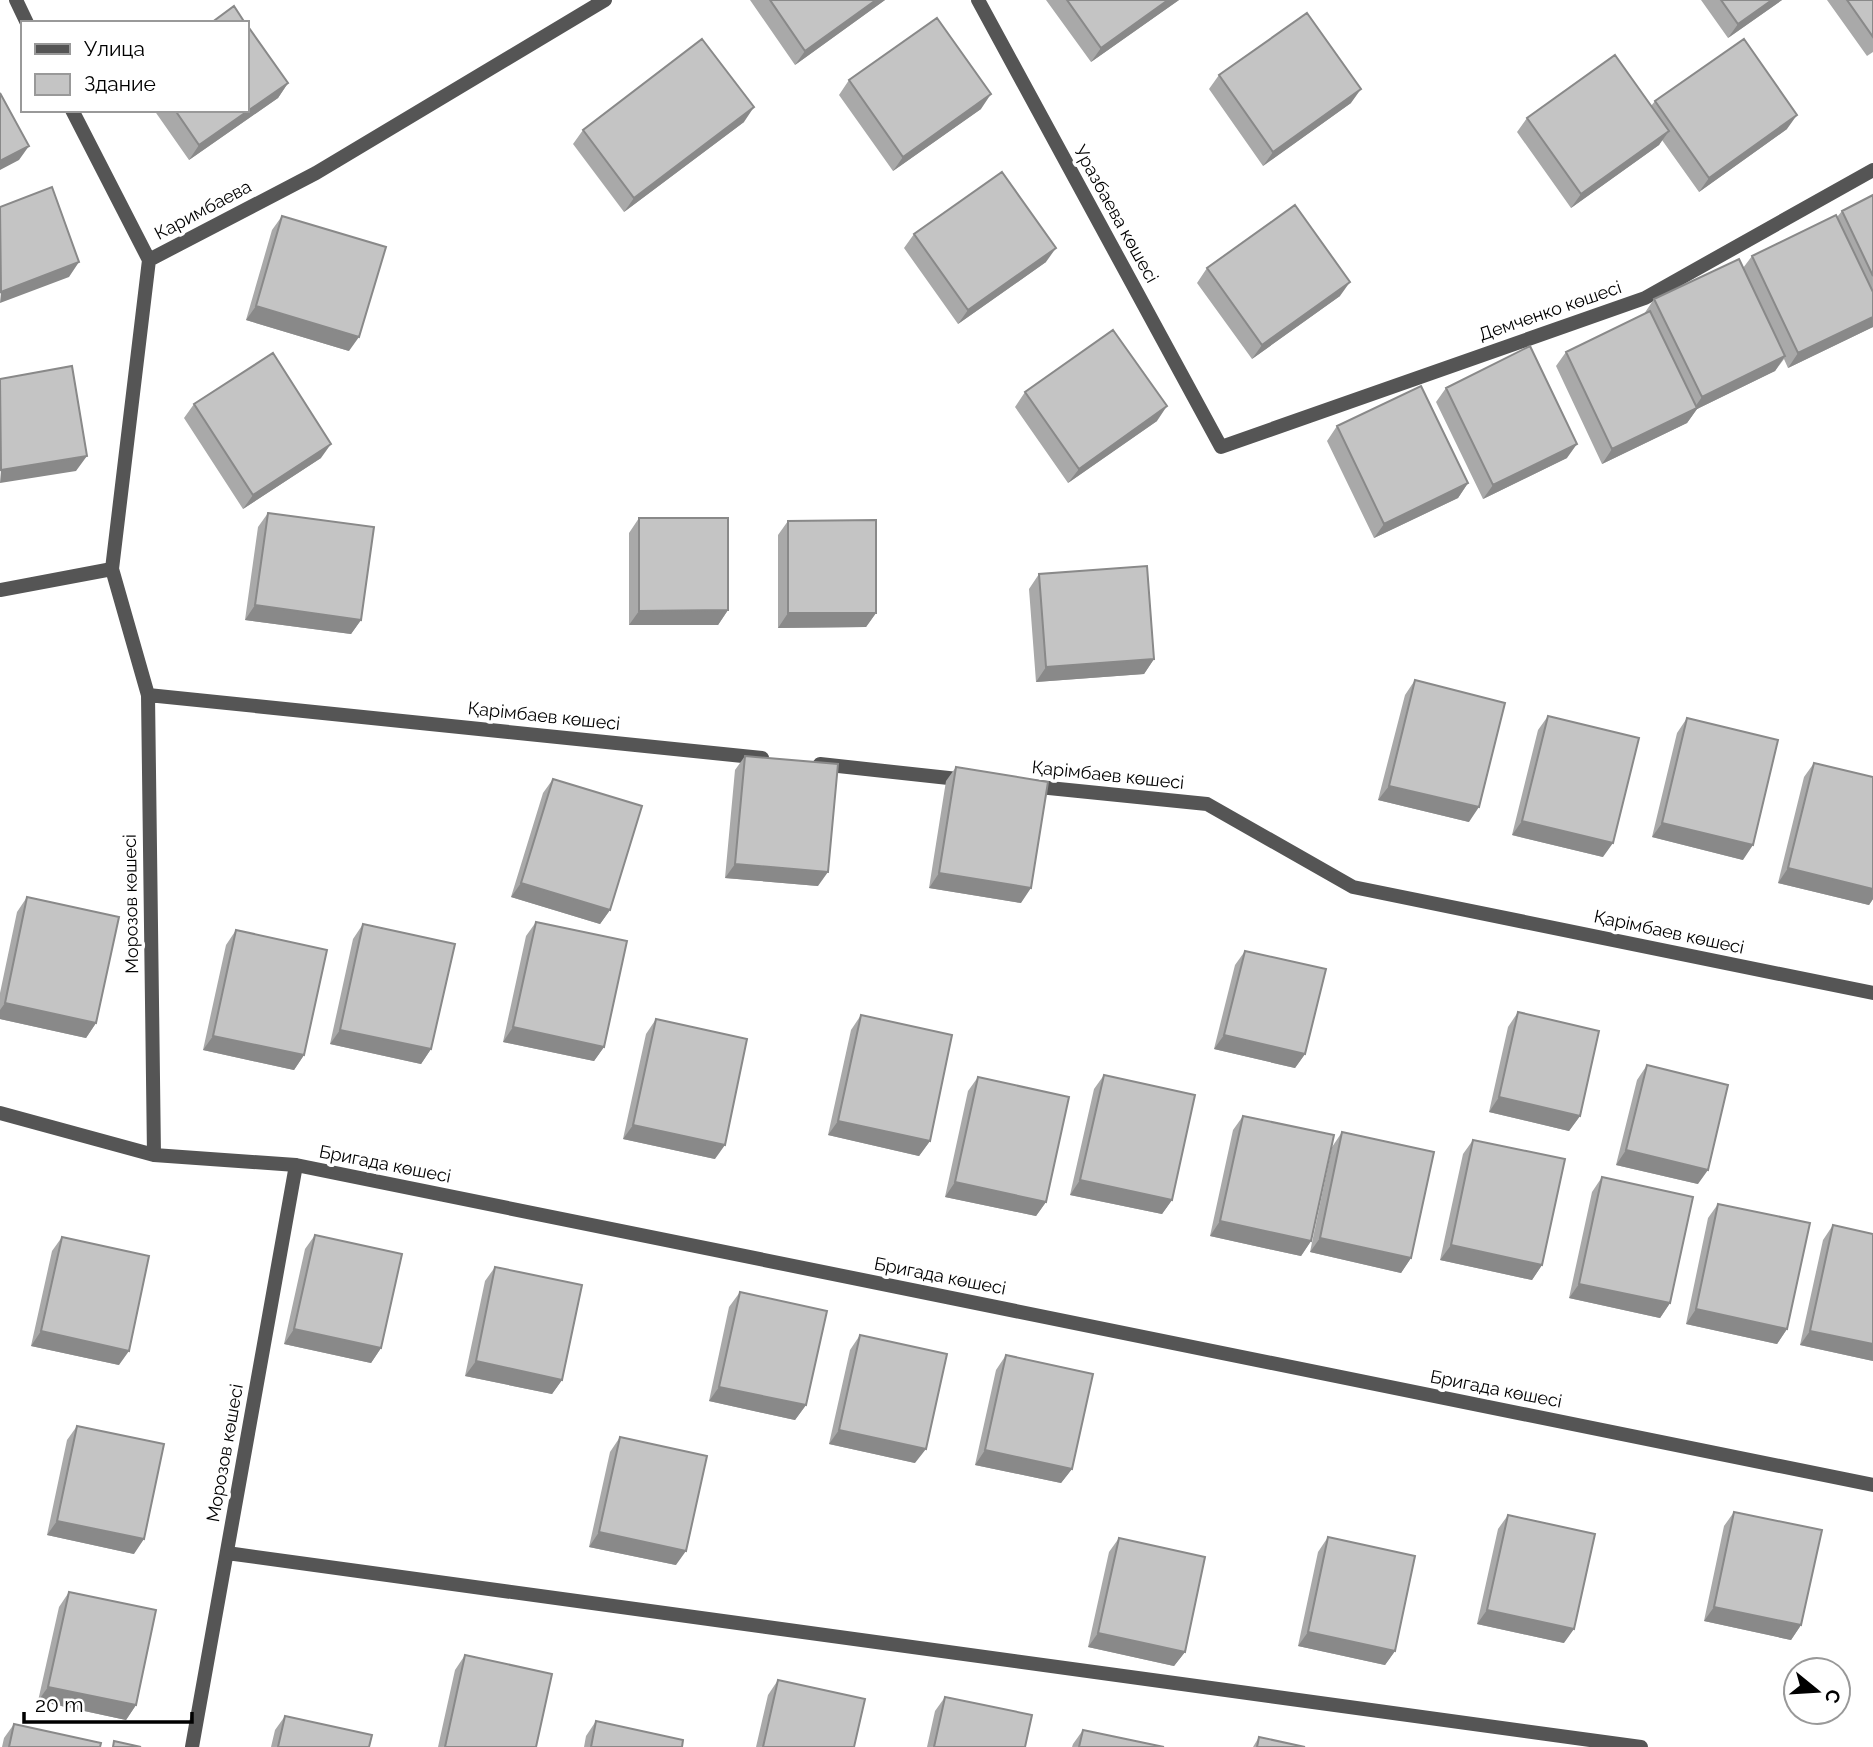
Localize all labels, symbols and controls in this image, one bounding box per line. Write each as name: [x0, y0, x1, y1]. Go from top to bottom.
legend: [21, 21, 248, 112]
text: Улица: [84, 36, 145, 61]
text: Здание: [84, 71, 156, 96]
street label: Уразбаева көшесі: [1070, 141, 1163, 286]
street label: Каримбаева: [151, 175, 255, 244]
street label: Демченко көшесі: [1476, 276, 1624, 345]
street label: Қарімбаев көшесі: [467, 697, 621, 734]
street label: Қарімбаев көшесі: [1031, 756, 1185, 793]
street label: Морозов көшесі: [119, 834, 142, 974]
street label: Қарімбаев көшесі: [1592, 905, 1746, 958]
street label: Бригада көшесі: [317, 1140, 453, 1187]
street label: Бригада көшесі: [872, 1252, 1008, 1299]
street label: Бригада көшесі: [1428, 1365, 1564, 1412]
street label: Морозов көшесі: [202, 1382, 247, 1524]
north arrow: [1782, 1656, 1852, 1726]
scale bar: [24, 1680, 192, 1724]
text: С: [1821, 1687, 1846, 1706]
text: 20 m: [35, 1692, 83, 1717]

